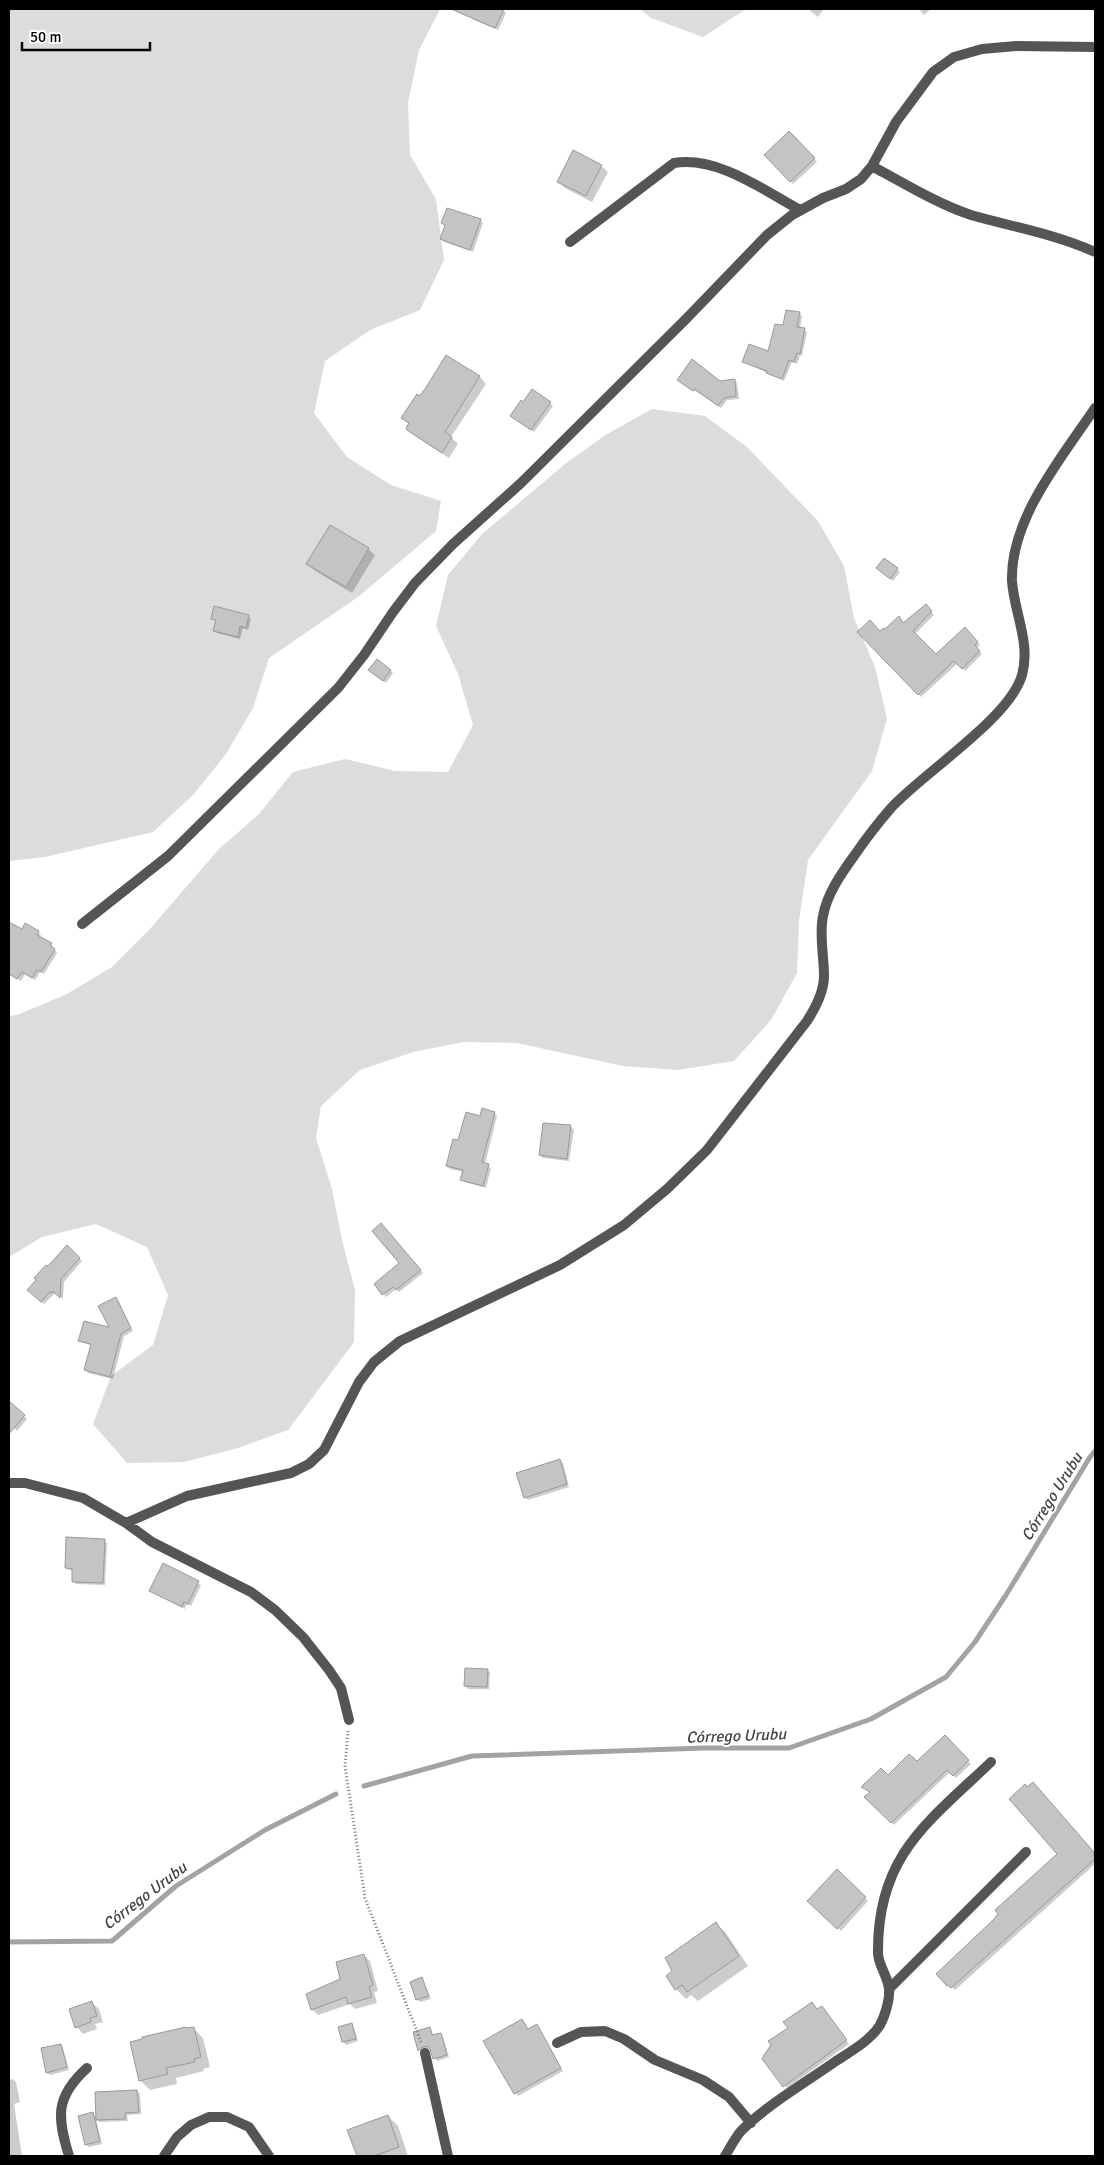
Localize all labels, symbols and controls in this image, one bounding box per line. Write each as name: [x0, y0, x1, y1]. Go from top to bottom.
scale bar: [22, 20, 150, 52]
text: 50 m: [30, 28, 61, 46]
water label: Córrego Urubu: [1017, 1448, 1088, 1545]
water label: Córrego Urubu: [686, 1724, 788, 1748]
water label: Córrego Urubu: [99, 1857, 192, 1934]

